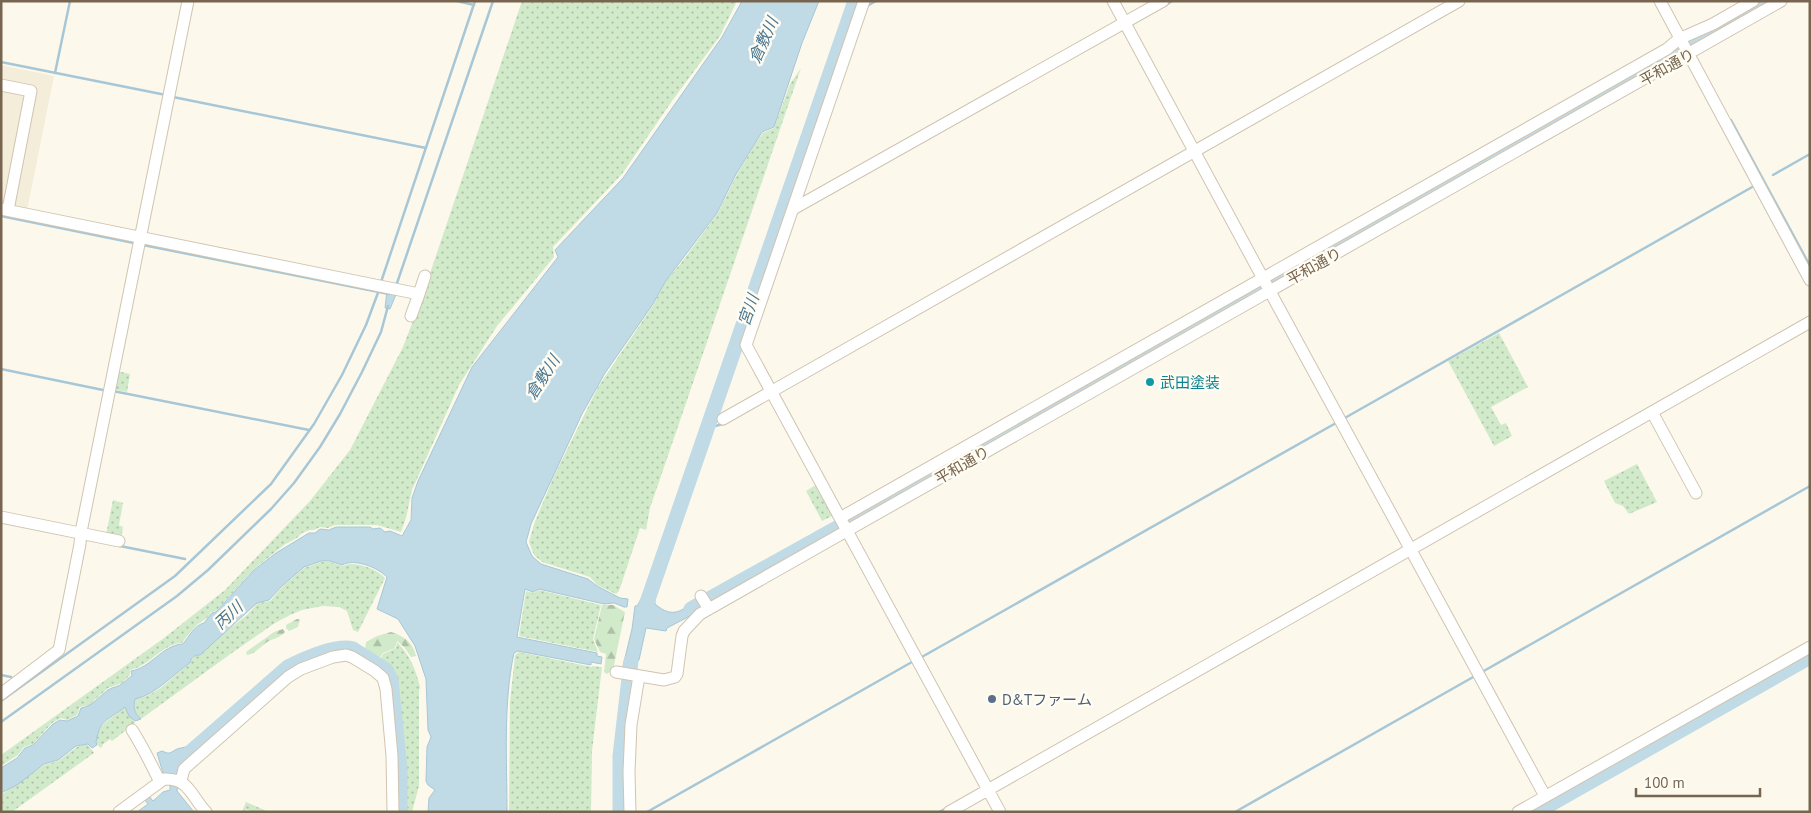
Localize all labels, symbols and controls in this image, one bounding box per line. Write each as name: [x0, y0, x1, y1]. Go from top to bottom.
water label: 倉敷川: [744, 12, 783, 66]
street label: 平和通り: [1636, 44, 1698, 90]
street label: 平和通り: [1283, 243, 1345, 289]
water label: 宮川: [733, 290, 763, 328]
water label: 倉敷川: [521, 350, 565, 403]
place label: 武田塗装: [1160, 373, 1220, 392]
marker: 武田塗装: [1144, 376, 1156, 388]
street label: 平和通り: [931, 442, 993, 488]
water label: 丙川: [209, 595, 248, 633]
place label: D&Tファーム: [1002, 690, 1092, 709]
marker: D&Tファーム: [986, 693, 998, 705]
scale bar: [1636, 766, 1760, 798]
text: 100 m: [1644, 773, 1685, 792]

